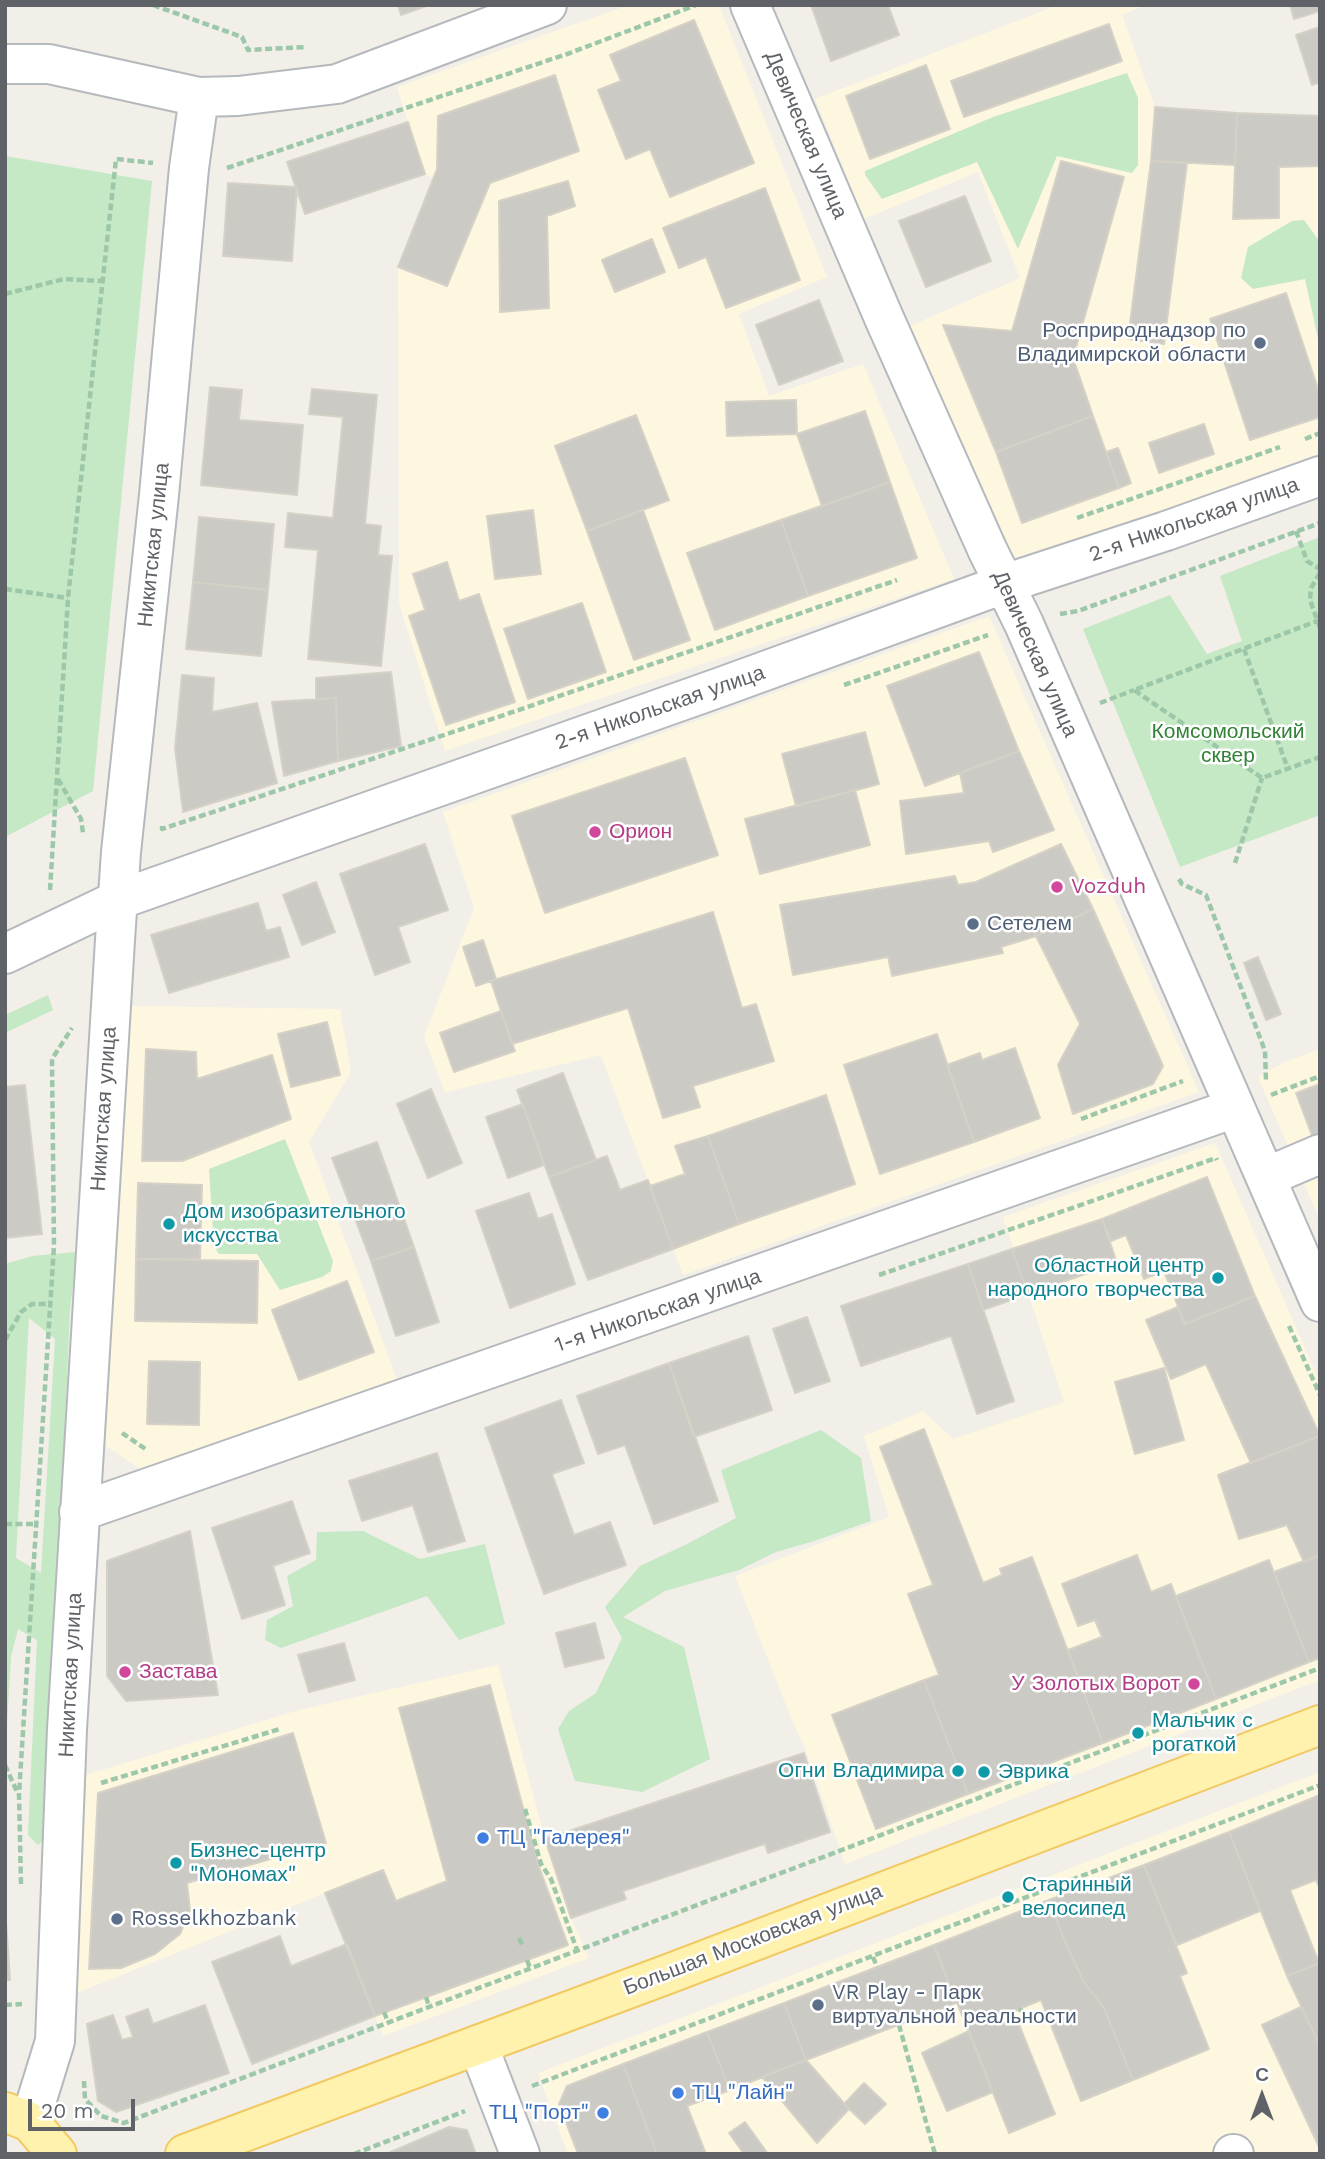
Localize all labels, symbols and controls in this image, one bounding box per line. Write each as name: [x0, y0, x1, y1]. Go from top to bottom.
street label: Девическая улица: [759, 47, 853, 223]
place label: Росприроднадзор по Владимирской области: [1017, 318, 1246, 368]
marker: Росприроднадзор по Владимирской области: [1252, 335, 1268, 351]
street label: Никитская улица: [133, 461, 175, 629]
street label: 2-я Никольская улица: [1086, 472, 1302, 568]
street label: Девическая улица: [987, 567, 1083, 741]
street label: 2-я Никольская улица: [552, 660, 768, 756]
park label: Комсомольский сквер: [1152, 719, 1304, 769]
place label: Орион: [609, 819, 672, 845]
marker: Орион: [587, 824, 603, 840]
place label: Vozduh: [1071, 874, 1146, 900]
marker: Vozduh: [1049, 879, 1065, 895]
place label: Сетелем: [987, 911, 1072, 937]
marker: Сетелем: [965, 916, 981, 932]
street label: Никитская улица: [86, 1026, 122, 1192]
place label: Дом изобразительного искусства: [183, 1199, 406, 1249]
marker: Дом изобразительного искусства: [161, 1216, 177, 1232]
place label: Областной центр народного творчества: [987, 1253, 1204, 1303]
street label: 1-я Никольская улица: [552, 1264, 764, 1358]
marker: Областной центр народного творчества: [1210, 1270, 1226, 1286]
street label: Никитская улица: [54, 1592, 88, 1758]
place label: Застава: [139, 1659, 218, 1685]
marker: Застава: [117, 1664, 133, 1680]
place label: У Золотых Ворот: [1011, 1671, 1180, 1697]
marker: У Золотых Ворот: [1186, 1676, 1202, 1692]
place label: Мальчик с рогаткой: [1152, 1708, 1253, 1758]
marker: Мальчик с рогаткой: [1130, 1725, 1146, 1741]
place label: Огни Владимира: [778, 1758, 944, 1784]
place label: Эврика: [998, 1759, 1069, 1785]
marker: Огни Владимира: [950, 1763, 966, 1779]
marker: Эврика: [976, 1764, 992, 1780]
place label: ТЦ "Галерея": [497, 1825, 630, 1851]
marker: ТЦ "Галерея": [475, 1830, 491, 1846]
place label: Бизнес-центр "Мономах": [190, 1838, 326, 1888]
marker: Бизнес-центр "Мономах": [168, 1855, 184, 1871]
place label: Старинный велосипед: [1022, 1872, 1132, 1922]
street label: Большая Московская улица: [620, 1879, 886, 2001]
marker: Старинный велосипед: [1000, 1889, 1016, 1905]
place label: Rosselkhozbank: [131, 1906, 296, 1932]
marker: Rosselkhozbank: [109, 1911, 125, 1927]
place label: VR Play - Парк виртуальной реальности: [832, 1980, 1077, 2030]
marker: VR Play - Парк виртуальной реальности: [810, 1997, 826, 2013]
north arrow: [1227, 2061, 1297, 2131]
text: С: [1255, 2063, 1269, 2086]
place label: ТЦ "Лайн": [692, 2080, 793, 2106]
marker: ТЦ "Лайн": [670, 2085, 686, 2101]
scale bar: [32, 2086, 138, 2130]
text: 20 m: [41, 2098, 93, 2123]
place label: ТЦ "Порт": [489, 2100, 589, 2126]
marker: ТЦ "Порт": [595, 2105, 611, 2121]

